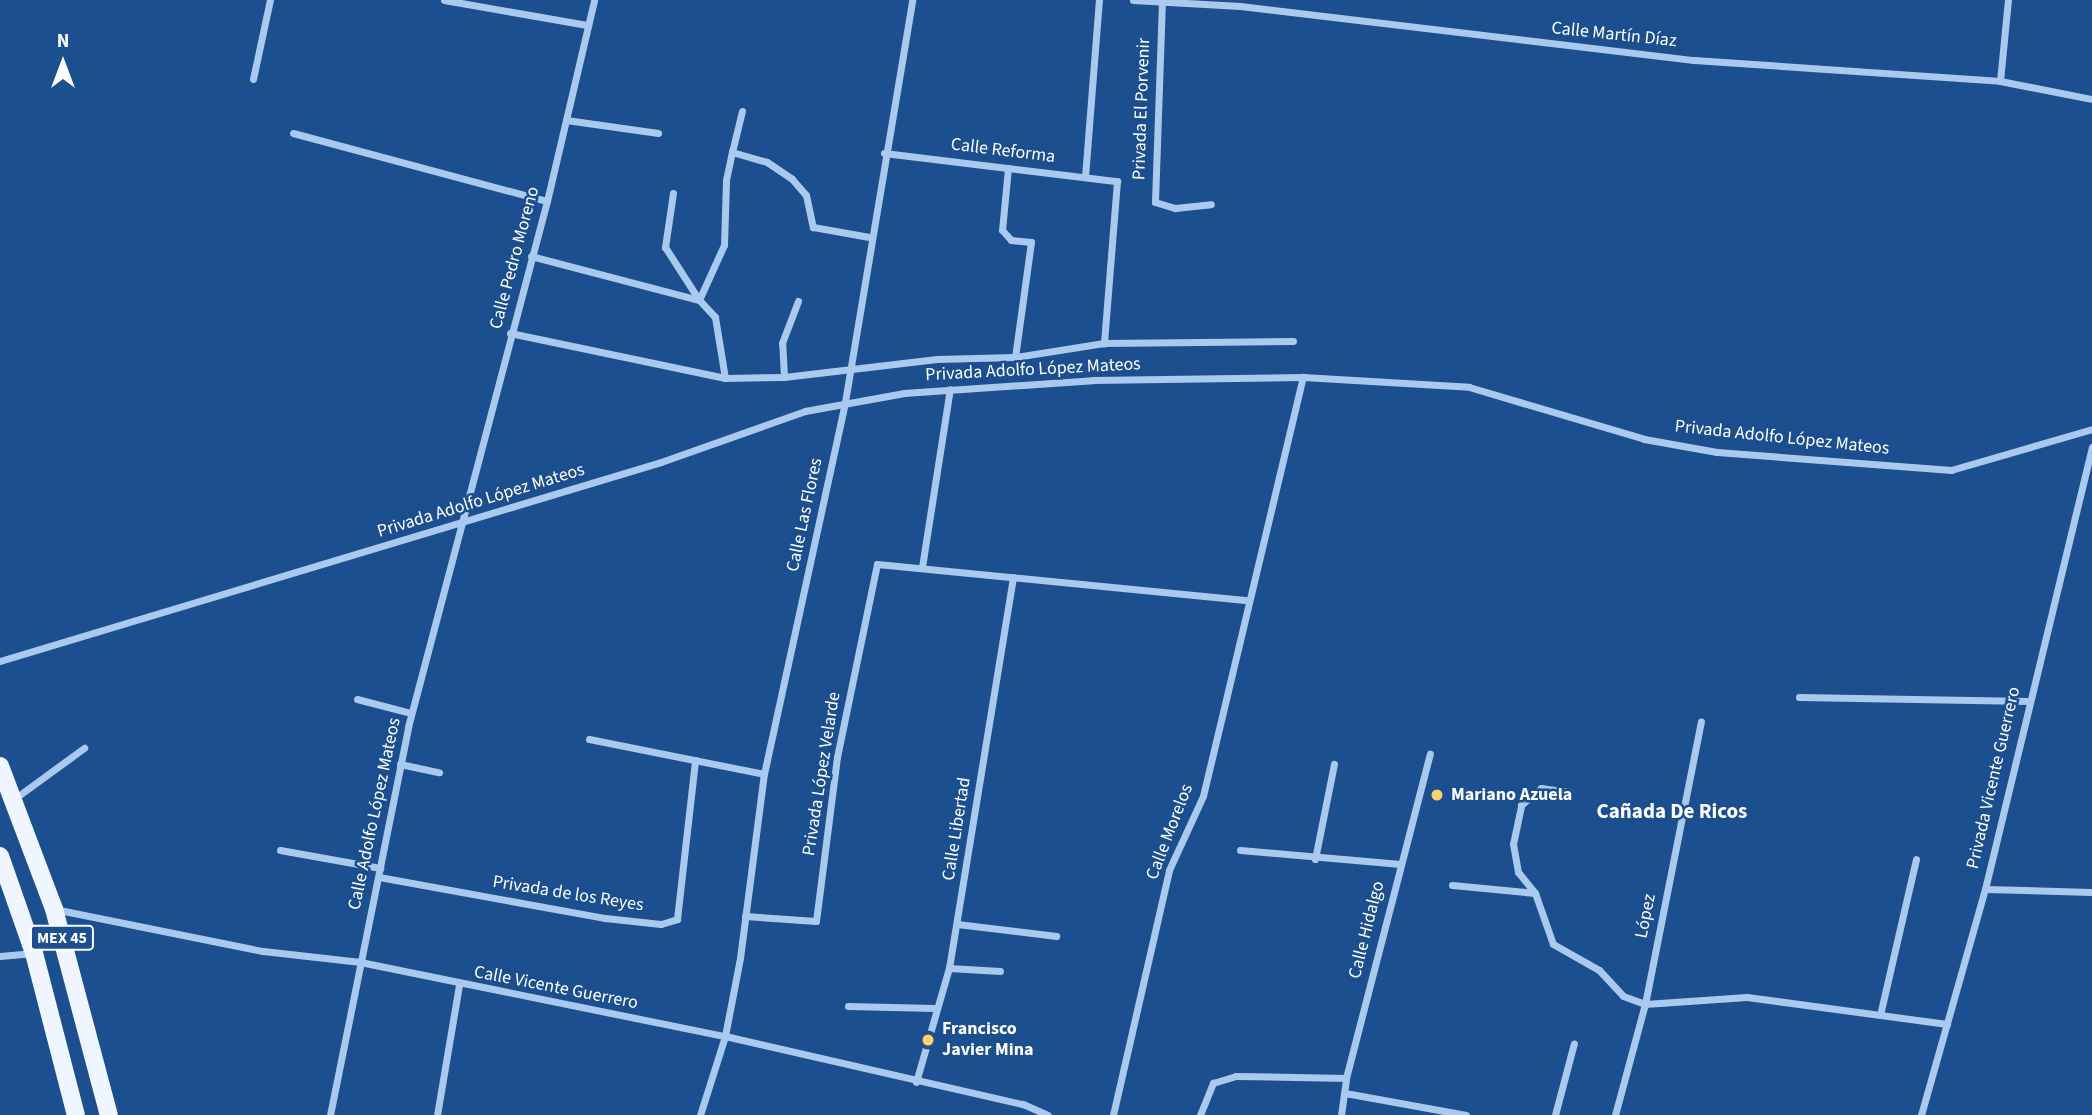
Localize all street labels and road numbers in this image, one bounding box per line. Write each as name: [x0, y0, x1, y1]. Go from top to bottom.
street label: Calle Martín Díaz: [1550, 18, 1678, 52]
street label: Privada El Porvenir: [1129, 38, 1155, 180]
street label: Calle Reforma: [950, 134, 1056, 168]
street label: Calle Pedro Moreno: [486, 184, 544, 332]
street label: Privada Adolfo López Mateos: [925, 354, 1141, 386]
street label: Privada Adolfo López Mateos: [1674, 416, 1890, 460]
street label: Calle Las Flores: [782, 456, 828, 574]
street label: Privada Adolfo López Mateos: [375, 459, 587, 543]
street label: Privada Vicente Guerrero: [1963, 685, 2025, 871]
street label: Privada López Velarde: [798, 690, 846, 858]
street label: Calle Adolfo López Mateos: [344, 716, 406, 912]
street label: Calle Libertad: [938, 776, 976, 882]
street label: Calle Morelos: [1142, 781, 1198, 883]
street label: Privada de los Reyes: [491, 871, 645, 917]
street label: Calle Hidalgo: [1344, 879, 1390, 981]
street label: López: [1631, 892, 1661, 940]
road number: MEX 45: [29, 926, 95, 950]
street label: Calle Vicente Guerrero: [472, 962, 640, 1014]

